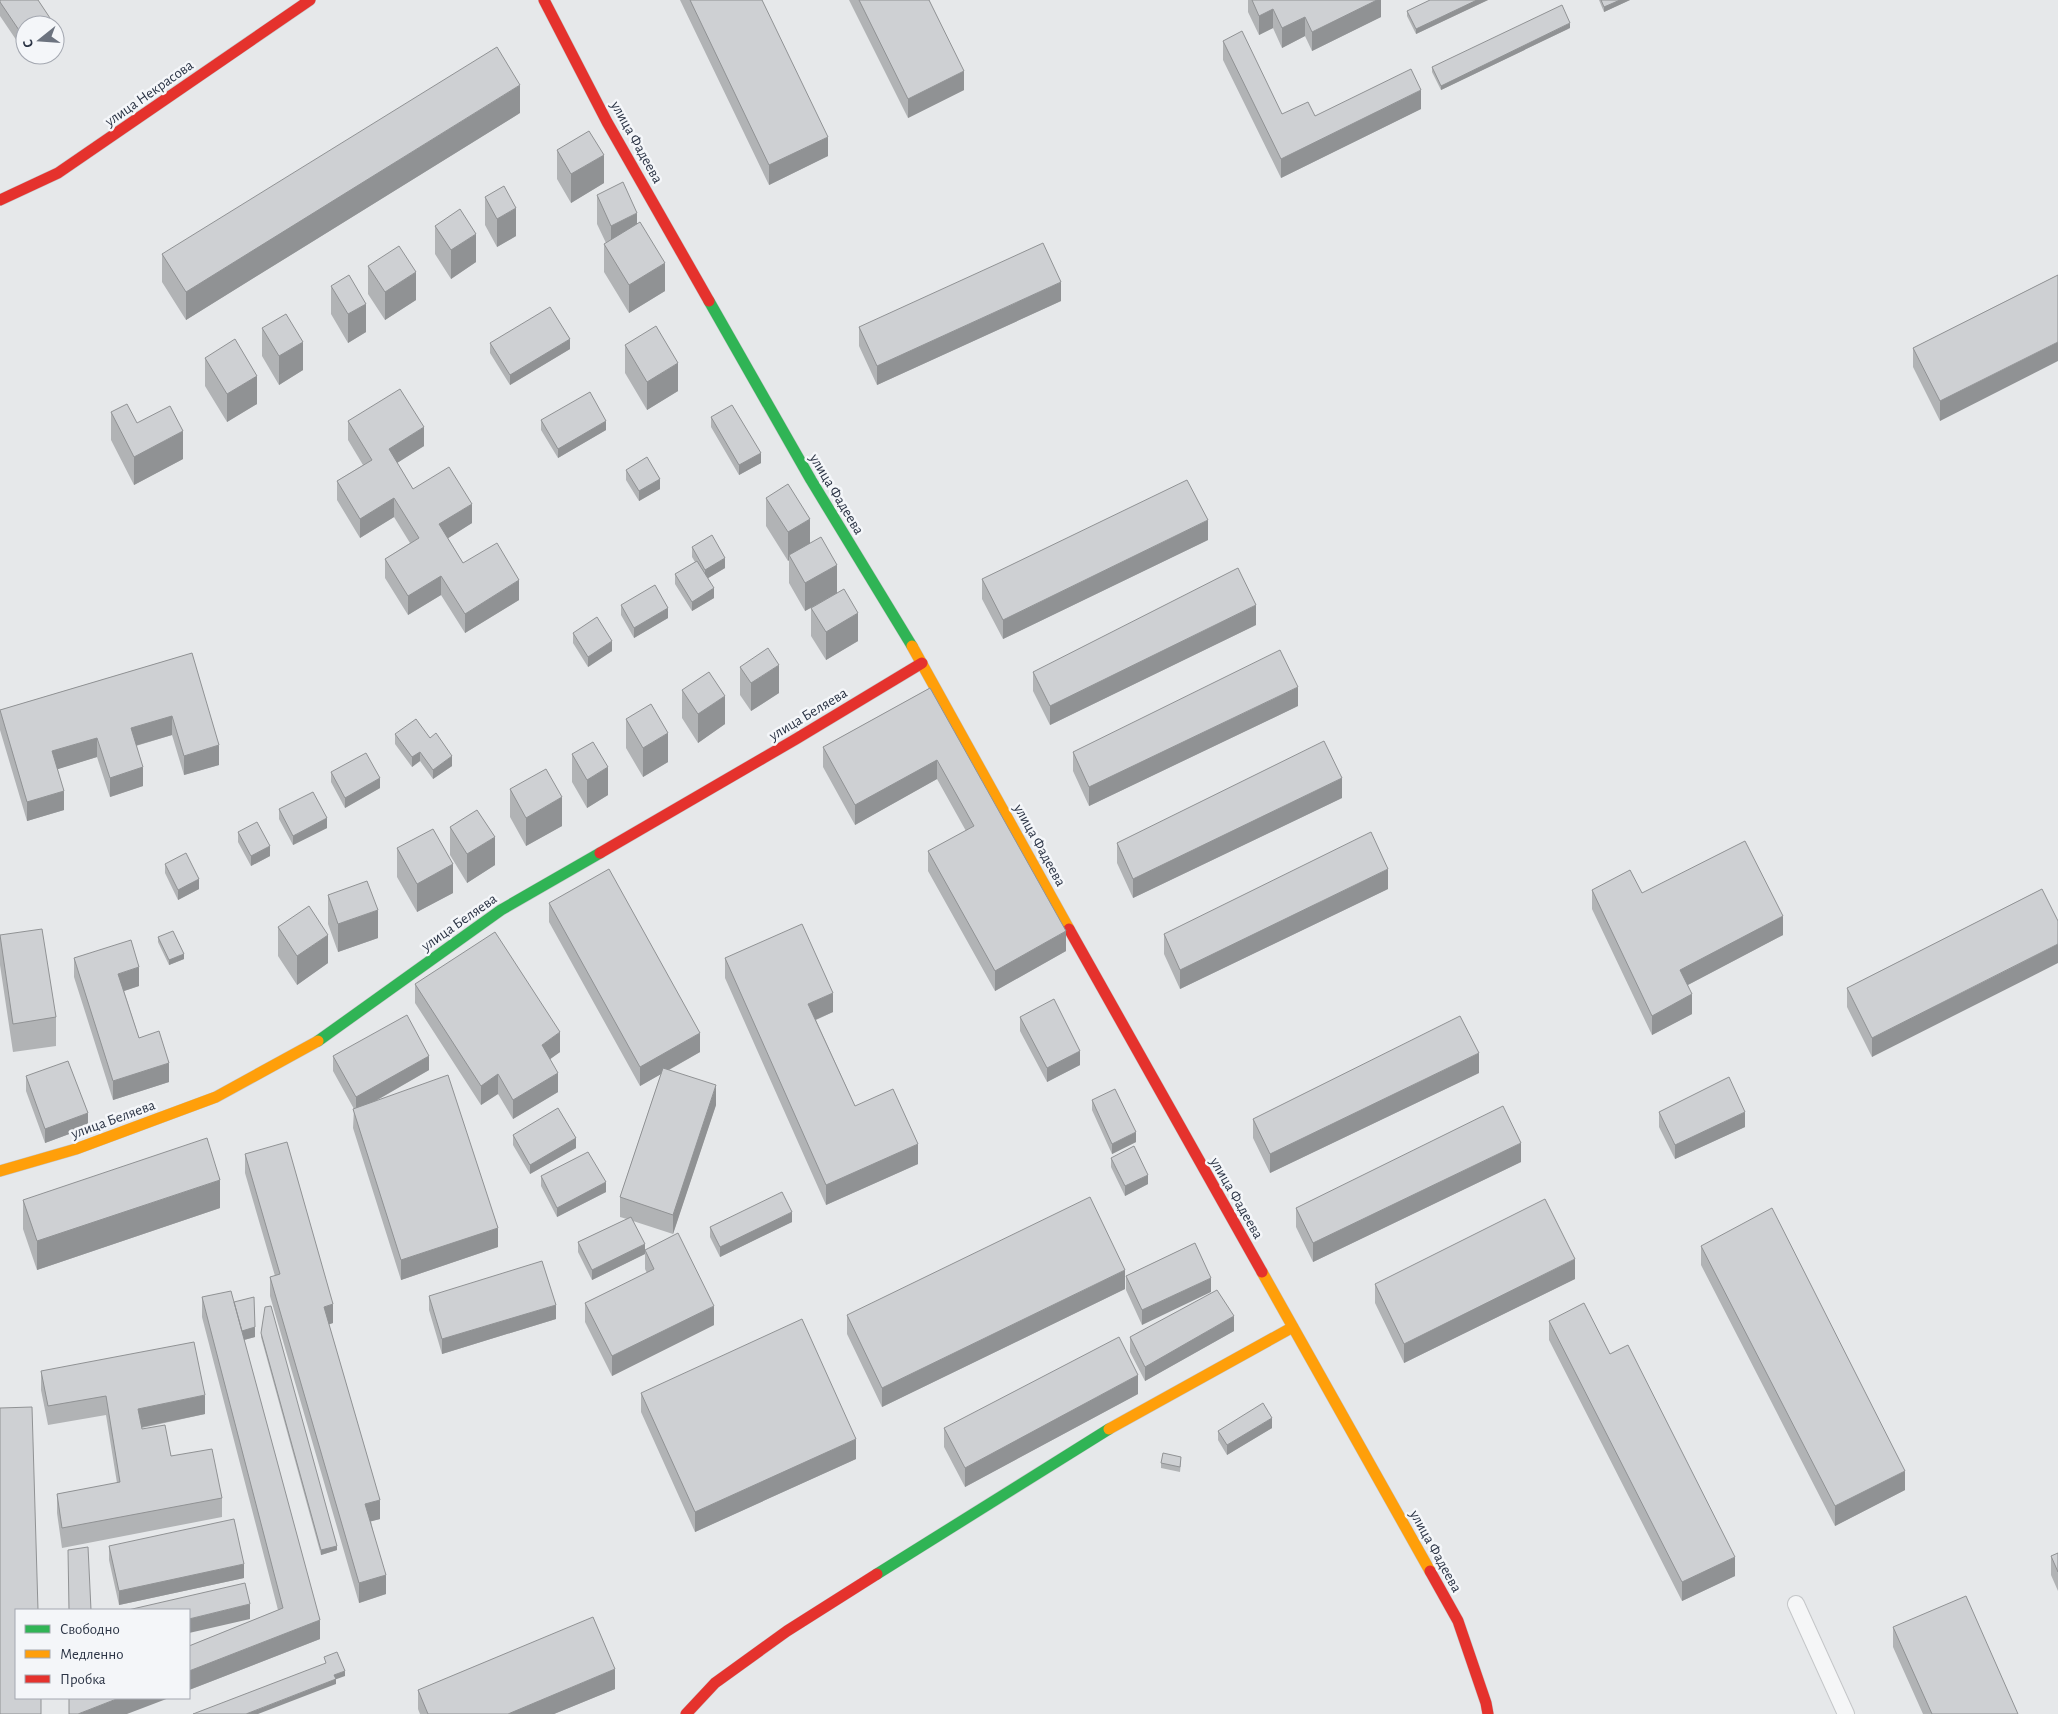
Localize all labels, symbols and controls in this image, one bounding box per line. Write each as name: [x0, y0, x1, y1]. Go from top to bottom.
north arrow: [15, 15, 65, 65]
text: С: [21, 38, 36, 49]
street label: улица Некрасова: [102, 57, 196, 130]
street label: улица Фадеева: [607, 98, 665, 186]
street label: улица Фадеева: [806, 450, 867, 537]
street label: улица Беляева: [766, 685, 850, 744]
street label: улица Фадеева: [1010, 801, 1068, 889]
street label: улица Беляева: [418, 891, 500, 954]
street label: улица Беляева: [68, 1097, 157, 1142]
street label: улица Фадеева: [1207, 1154, 1266, 1242]
street label: улица Фадеева: [1406, 1507, 1464, 1595]
legend: [15, 1609, 190, 1699]
text: Свободно: [60, 1622, 120, 1637]
text: Медленно: [60, 1647, 124, 1662]
text: Пробка: [60, 1672, 106, 1687]

